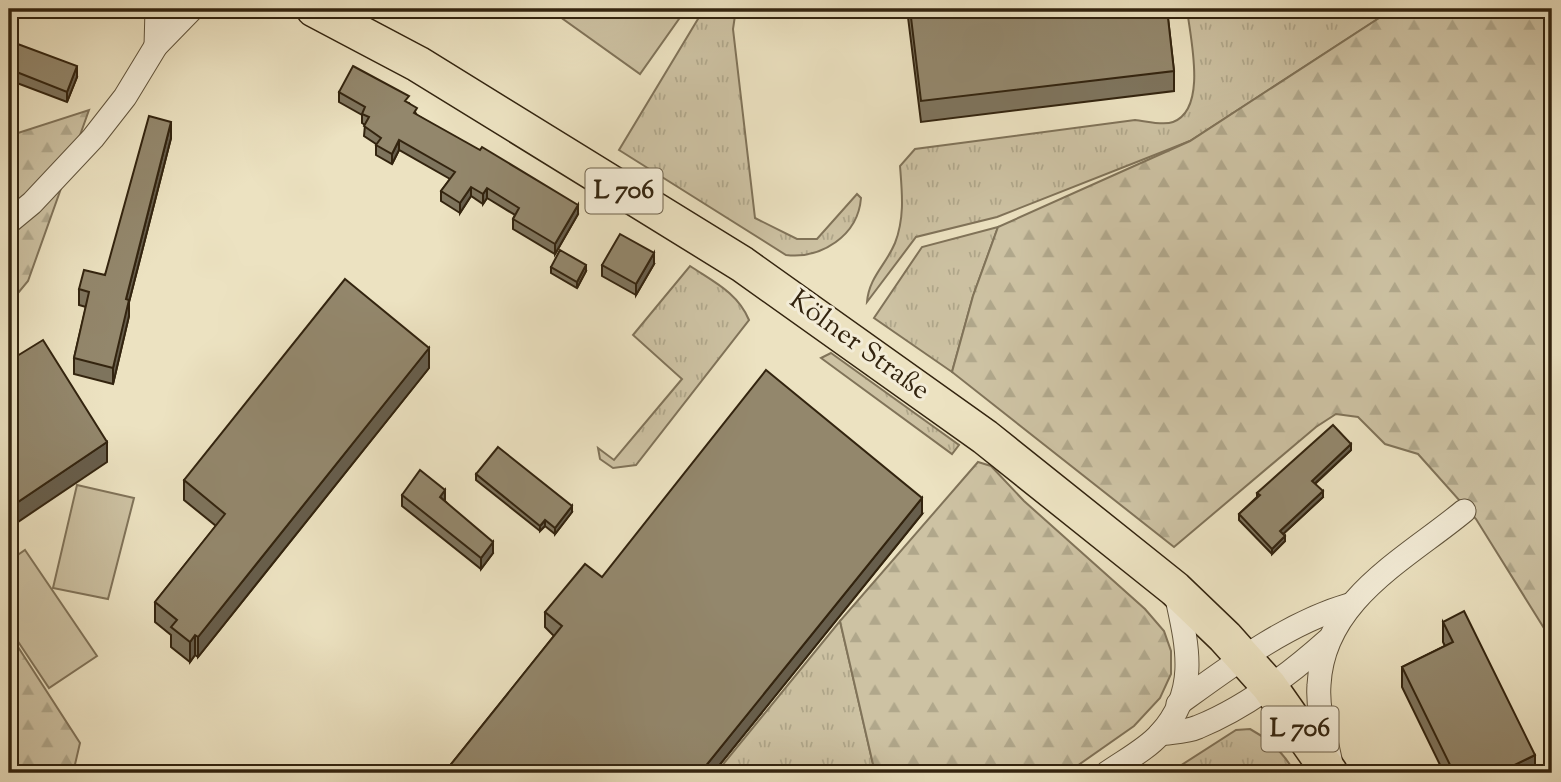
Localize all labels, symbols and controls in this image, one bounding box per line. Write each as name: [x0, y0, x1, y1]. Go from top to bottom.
road number: L 706: [586, 168, 662, 214]
street label: Kölner Straße: [780, 281, 938, 411]
road number: L 706: [1262, 706, 1338, 751]

